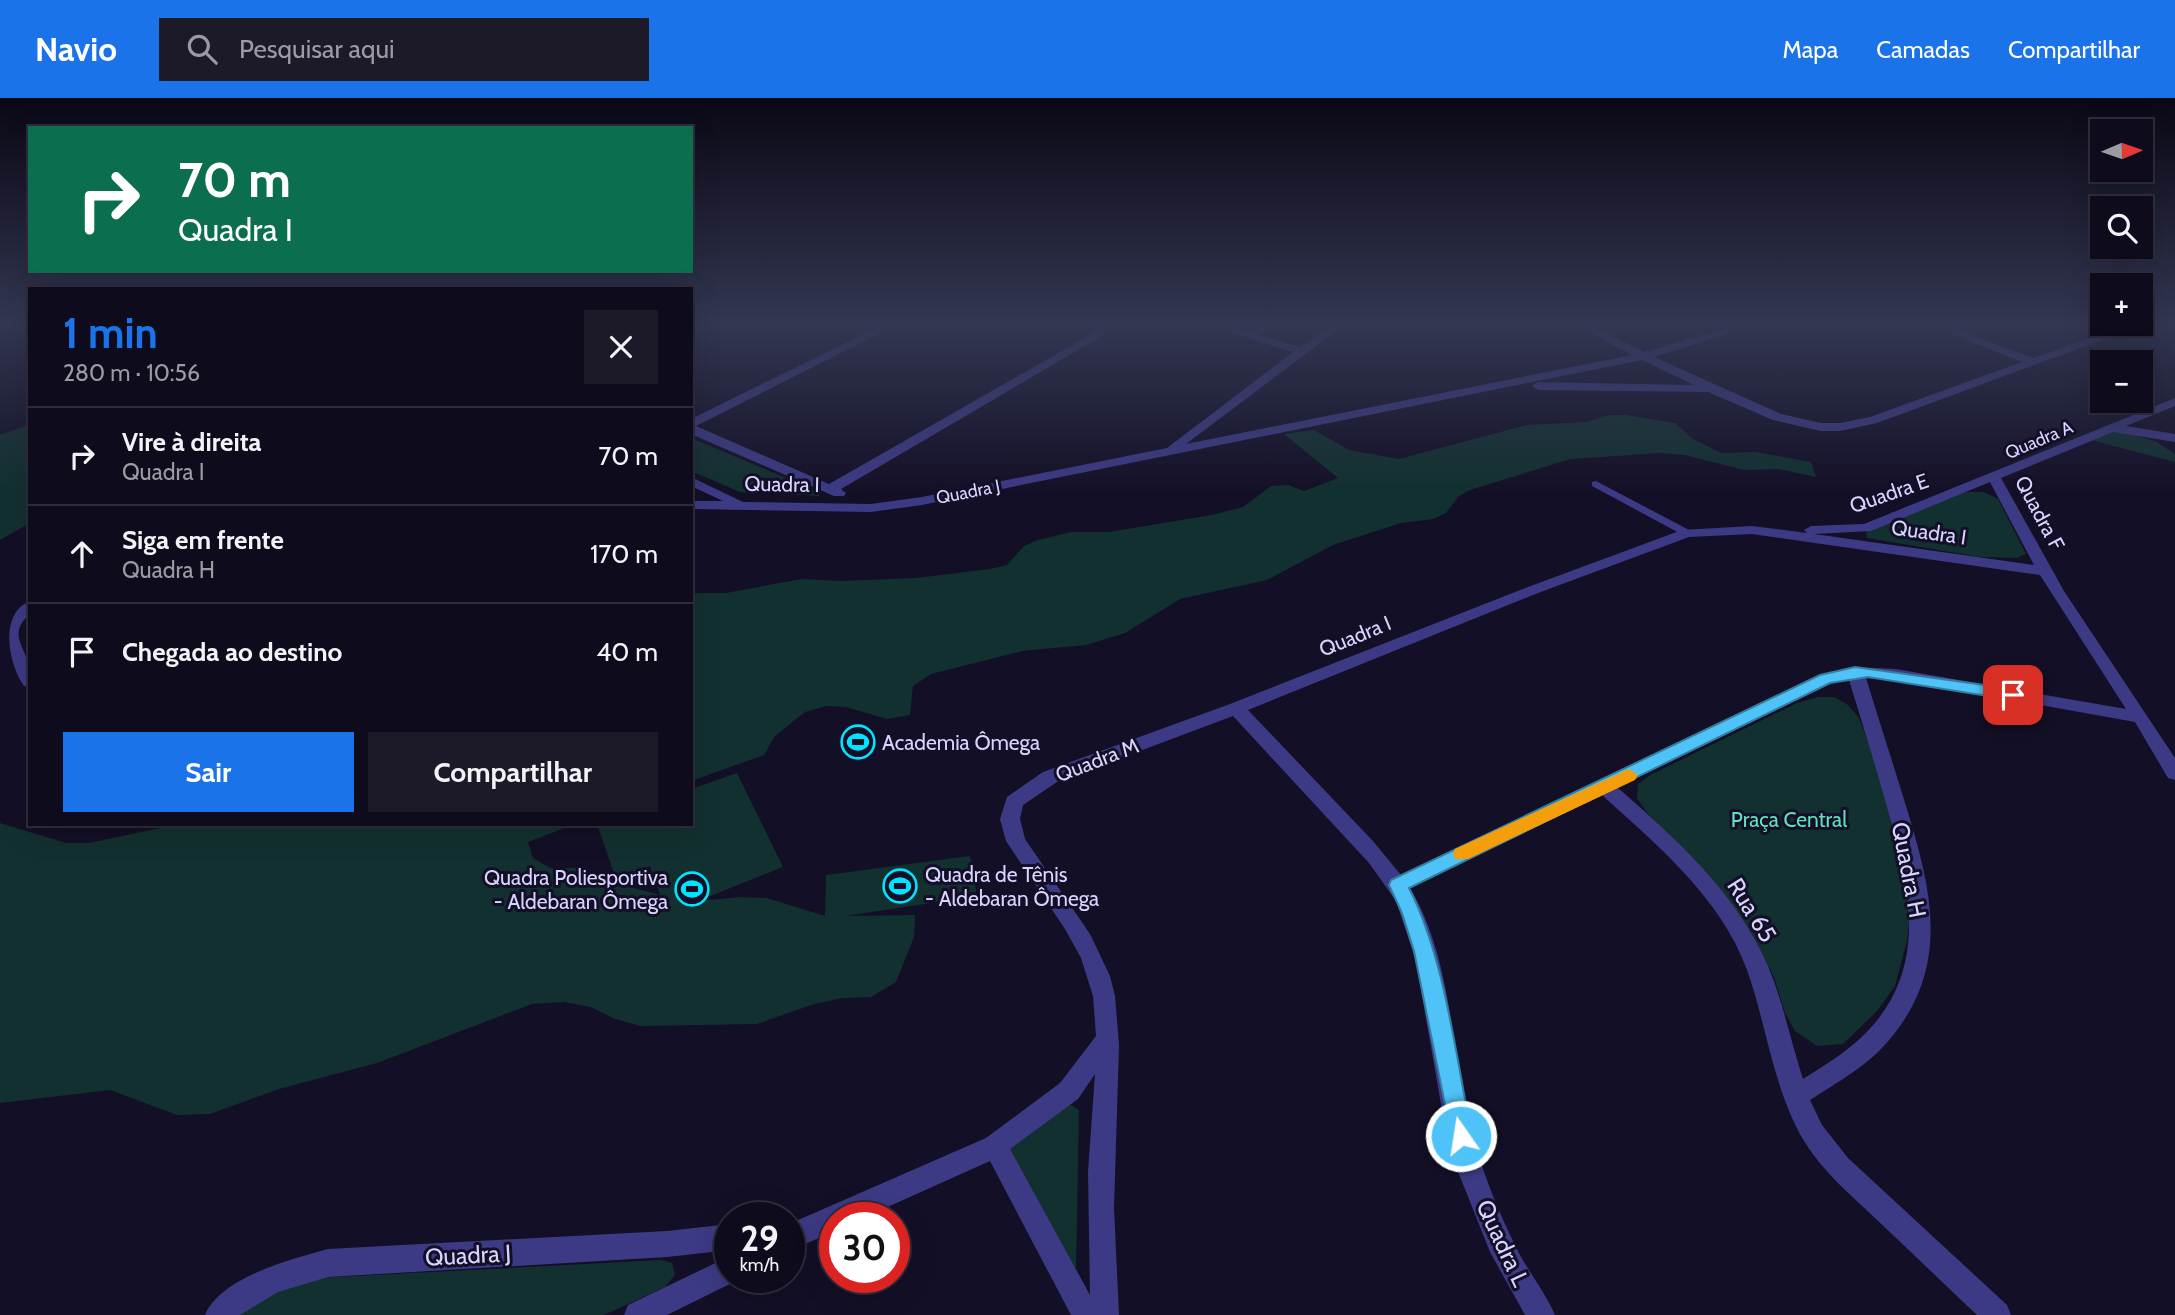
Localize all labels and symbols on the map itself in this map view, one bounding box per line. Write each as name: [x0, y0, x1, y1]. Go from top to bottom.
north arrow: [2090, 119, 2152, 182]
street label: Quadra A: [2002, 416, 2076, 464]
street label: Quadra E: [1846, 468, 1932, 518]
street label: Quadra I: [744, 471, 820, 497]
street label: Quadra F: [2010, 471, 2070, 555]
street label: Quadra J: [934, 475, 1002, 509]
street label: Quadra I: [1890, 514, 1968, 550]
street label: Quadra I: [1315, 610, 1395, 662]
pin: [1983, 665, 2043, 725]
sports icon: Academia Ômega: [839, 723, 877, 761]
place label: Academia Ômega: [882, 730, 1040, 755]
street label: Quadra M: [1052, 733, 1142, 787]
park label: Praça Central: [1731, 807, 1847, 832]
street label: Quadra H: [1886, 820, 1932, 920]
place label: Quadra de Tênis - Aldebaran Ômega: [925, 862, 1099, 911]
place label: Quadra Poliesportiva - Aldebaran Ômega: [484, 865, 668, 914]
sports icon: Quadra de Tênis - Aldebaran Ômega: [881, 867, 919, 905]
sports icon: Quadra Poliesportiva - Aldebaran Ômega: [673, 870, 711, 908]
street label: Rua 65: [1721, 873, 1783, 947]
position arrow: [1424, 1099, 1498, 1173]
street label: Quadra L: [1470, 1195, 1536, 1291]
speed limit sign: 30: [819, 1202, 910, 1293]
street label: Quadra J: [424, 1238, 512, 1272]

